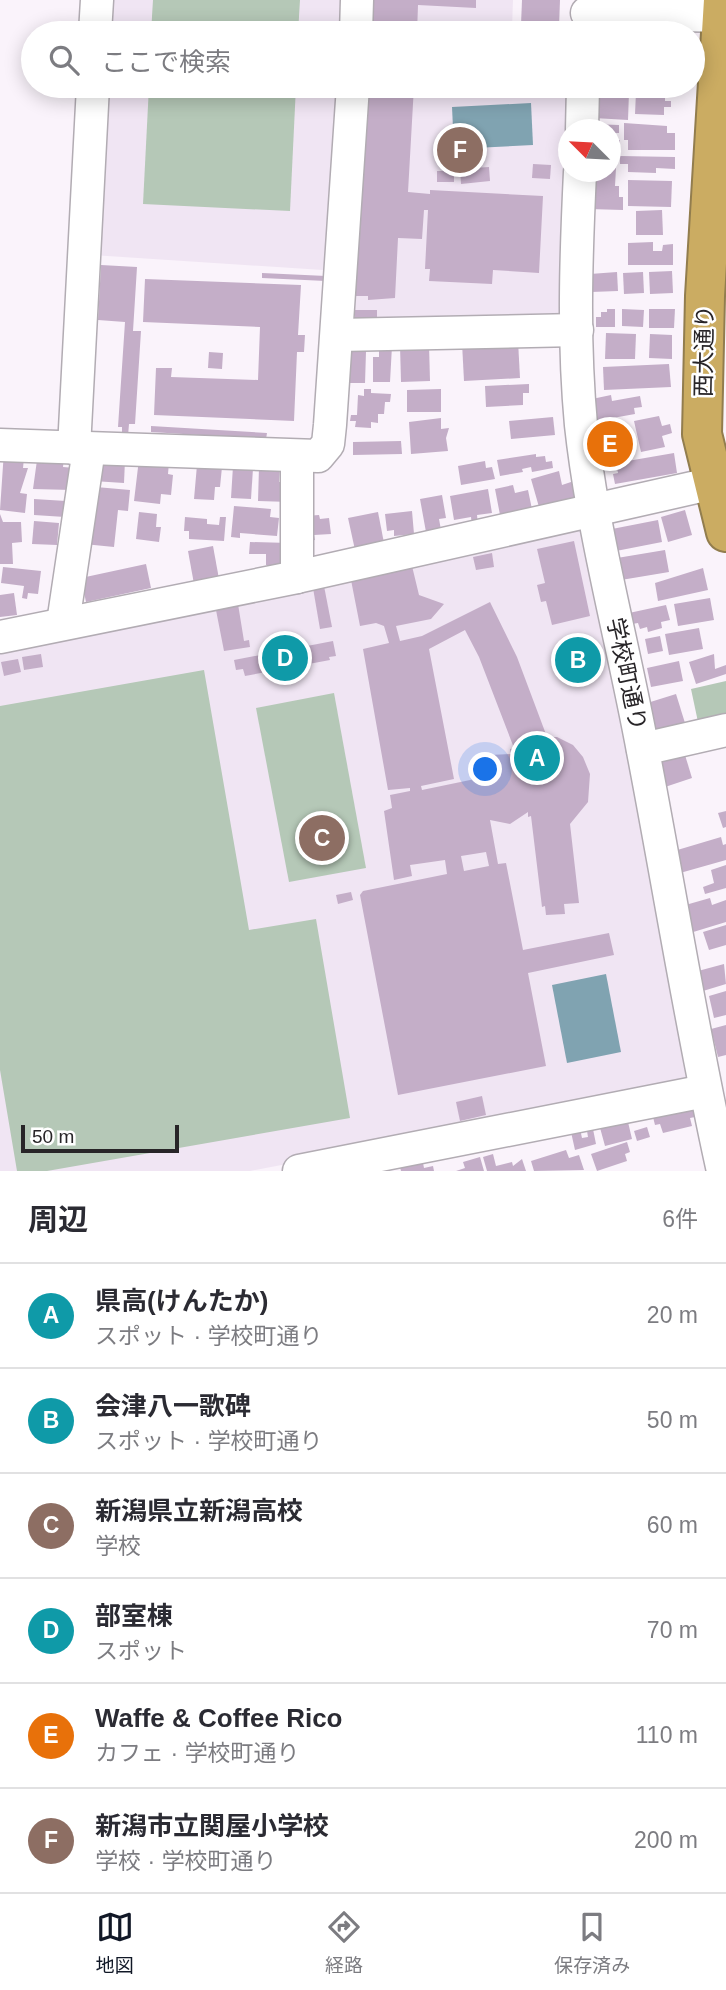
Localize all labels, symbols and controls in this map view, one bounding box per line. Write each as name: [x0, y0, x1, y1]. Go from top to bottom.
search box: [21, 21, 705, 98]
icon: search: [45, 41, 83, 79]
text: ここで検索: [101, 47, 231, 77]
north arrow: [558, 119, 621, 182]
pin: F: [437, 124, 483, 176]
street label: 西大通り: [690, 305, 718, 397]
pin: E: [587, 418, 633, 470]
street label: 学校町通り: [602, 615, 652, 733]
pin: D: [262, 632, 308, 684]
pin: B: [555, 634, 601, 686]
pin: A: [514, 732, 560, 784]
your location: [468, 752, 502, 786]
pin: C: [299, 812, 345, 864]
scale bar: [21, 1122, 178, 1154]
text: 50 m: [32, 1126, 74, 1147]
text: 周辺: [28, 1203, 88, 1236]
text: 6件: [662, 1206, 698, 1232]
text: 県高(けんたか): [95, 1286, 268, 1316]
text: A: [43, 1302, 59, 1328]
text: 20 m: [647, 1302, 698, 1328]
text: スポット · 学校町通り: [95, 1323, 322, 1349]
text: 会津八一歌碑: [95, 1391, 251, 1421]
text: B: [43, 1407, 59, 1433]
text: 50 m: [647, 1407, 698, 1433]
text: スポット · 学校町通り: [95, 1428, 322, 1454]
text: 新潟県立新潟高校: [95, 1496, 303, 1526]
text: C: [43, 1512, 59, 1538]
text: 60 m: [647, 1512, 698, 1538]
text: 学校: [95, 1533, 141, 1559]
text: 部室棟: [95, 1601, 173, 1631]
text: D: [43, 1617, 59, 1643]
text: 70 m: [647, 1617, 698, 1643]
text: スポット: [95, 1638, 187, 1664]
text: Waffe & Coffee Rico: [95, 1703, 343, 1733]
text: E: [43, 1722, 59, 1748]
text: 110 m: [636, 1722, 698, 1748]
text: カフェ · 学校町通り: [95, 1740, 299, 1766]
text: 新潟市立関屋小学校: [95, 1811, 329, 1841]
text: F: [44, 1827, 58, 1853]
text: 200 m: [634, 1827, 698, 1853]
text: 学校 · 学校町通り: [95, 1848, 276, 1874]
tab: 地図: [96, 1908, 134, 1977]
tab: 経路: [325, 1908, 363, 1977]
tab: 保存済み: [554, 1908, 630, 1977]

